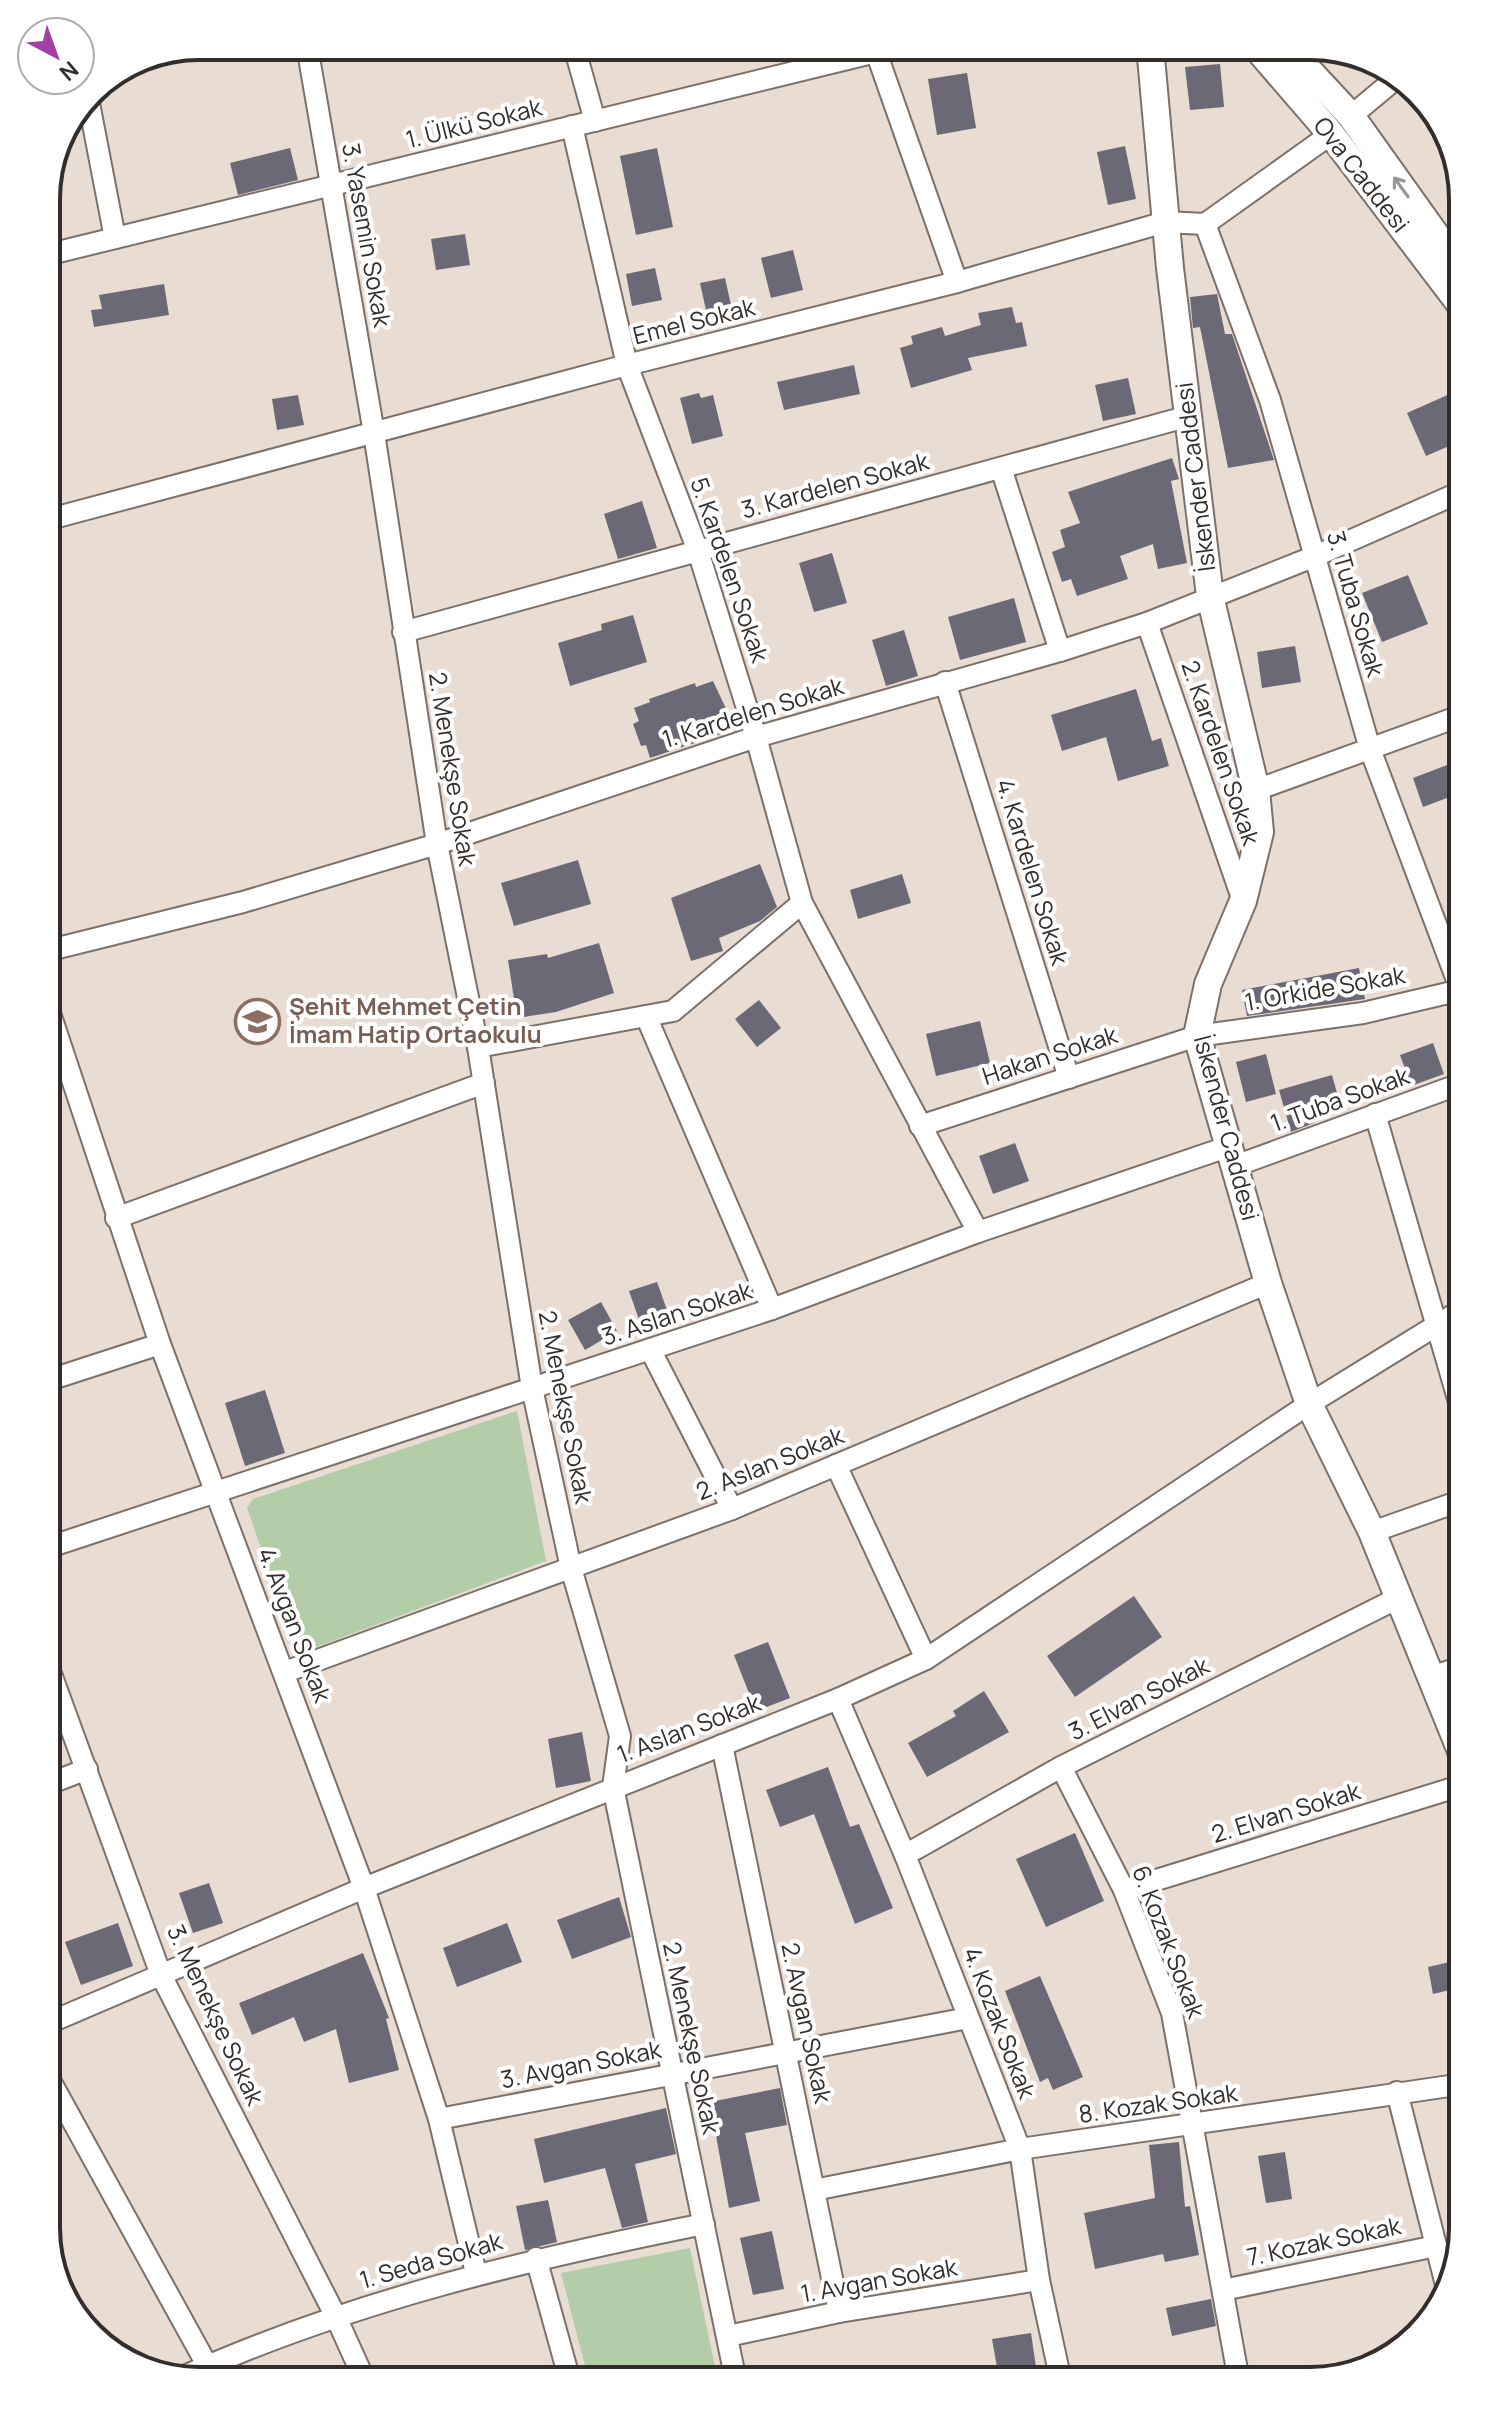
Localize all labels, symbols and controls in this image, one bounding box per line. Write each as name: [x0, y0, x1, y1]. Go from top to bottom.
north arrow: [16, 16, 96, 96]
text: N: [53, 55, 85, 88]
street label: 1. Ülkü Sokak: [402, 89, 546, 155]
street label: Ova Caddesi: [1307, 109, 1418, 239]
street label: 3. Yasemin Sokak: [335, 140, 400, 330]
one-way arrow: [1393, 176, 1409, 198]
street label: Emel Sokak: [629, 289, 759, 352]
street label: İskender Caddesi: [1167, 381, 1223, 574]
street label: 3. Kardelen Sokak: [737, 443, 933, 525]
street label: 5. Kardelen Sokak: [683, 473, 778, 667]
street label: 3. Tuba Sokak: [1320, 527, 1393, 681]
street label: 2. Kardelen Sokak: [1174, 656, 1269, 850]
street label: 1. Kardelen Sokak: [658, 668, 848, 755]
street label: 2. Menekşe Sokak: [422, 669, 485, 869]
street label: 4. Kardelen Sokak: [989, 774, 1078, 970]
street label: 1. Orkide Sokak: [1242, 957, 1408, 1018]
place label: Şehit Mehmet Çetin İmam Hatip Ortaokulu: [289, 989, 542, 1050]
school or university icon: Şehit Mehmet Çetin İmam Hatip Ortaokulu: [234, 997, 282, 1045]
street label: Hakan Sokak: [978, 1017, 1122, 1092]
street label: İskender Caddesi: [1187, 1031, 1268, 1224]
street label: 1. Tuba Sokak: [1266, 1058, 1414, 1139]
street label: 3. Aslan Sokak: [597, 1272, 757, 1352]
street label: 2. Menekşe Sokak: [532, 1307, 602, 1507]
street label: 2. Aslan Sokak: [691, 1418, 849, 1507]
street label: 4. Avgan Sokak: [251, 1542, 340, 1708]
street label: 3. Elvan Sokak: [1062, 1648, 1215, 1747]
street label: 1. Aslan Sokak: [612, 1685, 766, 1770]
street label: 2. Elvan Sokak: [1207, 1773, 1365, 1850]
street label: 6. Kozak Sokak: [1125, 1860, 1214, 2024]
street label: 3. Menekşe Sokak: [160, 1919, 273, 2111]
street label: 2. Menekşe Sokak: [656, 1938, 729, 2138]
street label: 2. Avgan Sokak: [774, 1939, 841, 2107]
street label: 4. Kozak Sokak: [956, 1942, 1045, 2104]
street label: 3. Avgan Sokak: [498, 2032, 665, 2095]
street label: 8. Kozak Sokak: [1076, 2075, 1240, 2130]
street label: 7. Kozak Sokak: [1244, 2208, 1405, 2273]
street label: 1. Seda Sokak: [356, 2223, 507, 2296]
street label: 1. Avgan Sokak: [798, 2249, 960, 2309]

